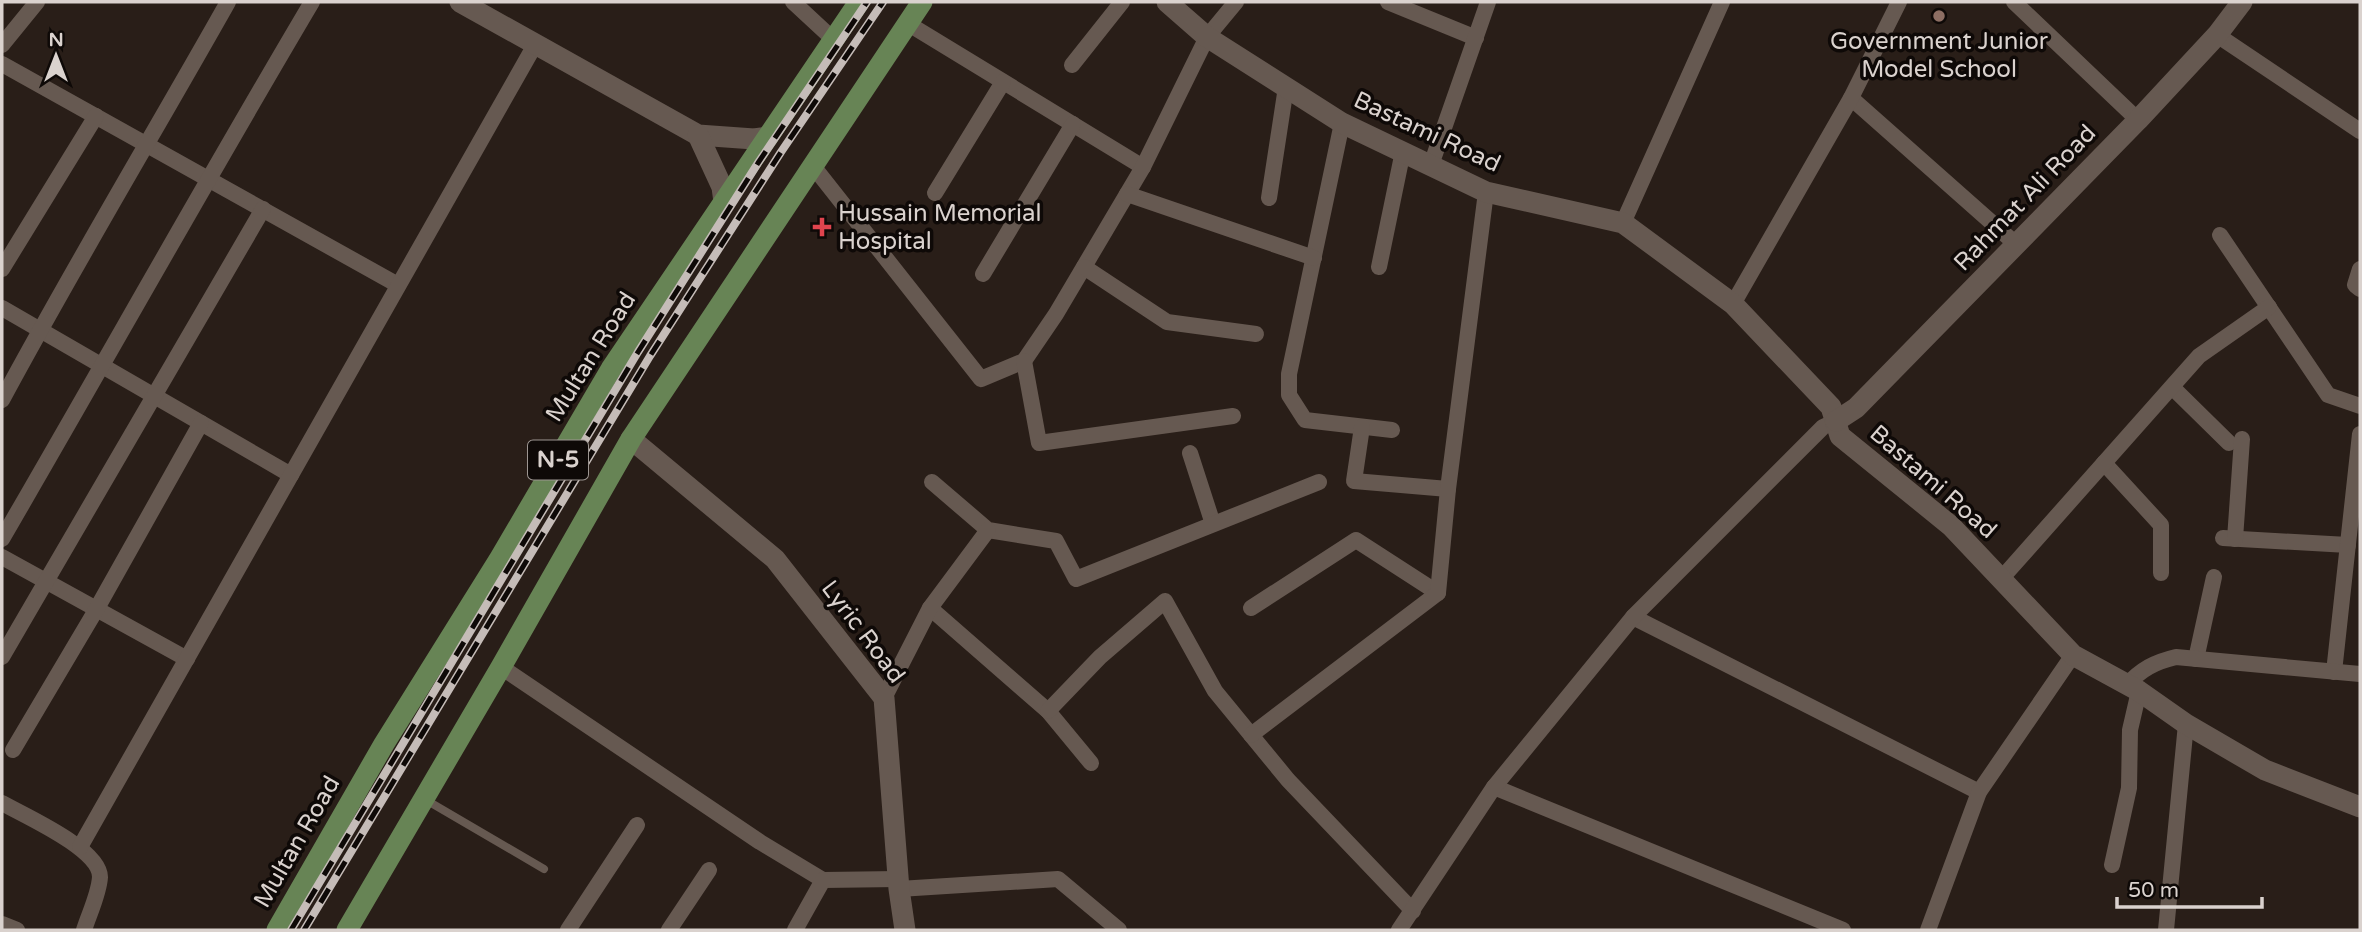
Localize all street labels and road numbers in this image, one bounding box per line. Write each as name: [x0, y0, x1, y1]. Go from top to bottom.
street label: Bastami Road: [1349, 85, 1505, 179]
street label: Rahmat Ali Road: [1948, 119, 2102, 277]
street label: Multan Road: [540, 287, 642, 427]
street label: Bastami Road: [1864, 419, 2002, 545]
road number: N-5: [528, 440, 588, 480]
street label: Lyric Road: [815, 575, 911, 689]
street label: Multan Road: [248, 771, 346, 913]

